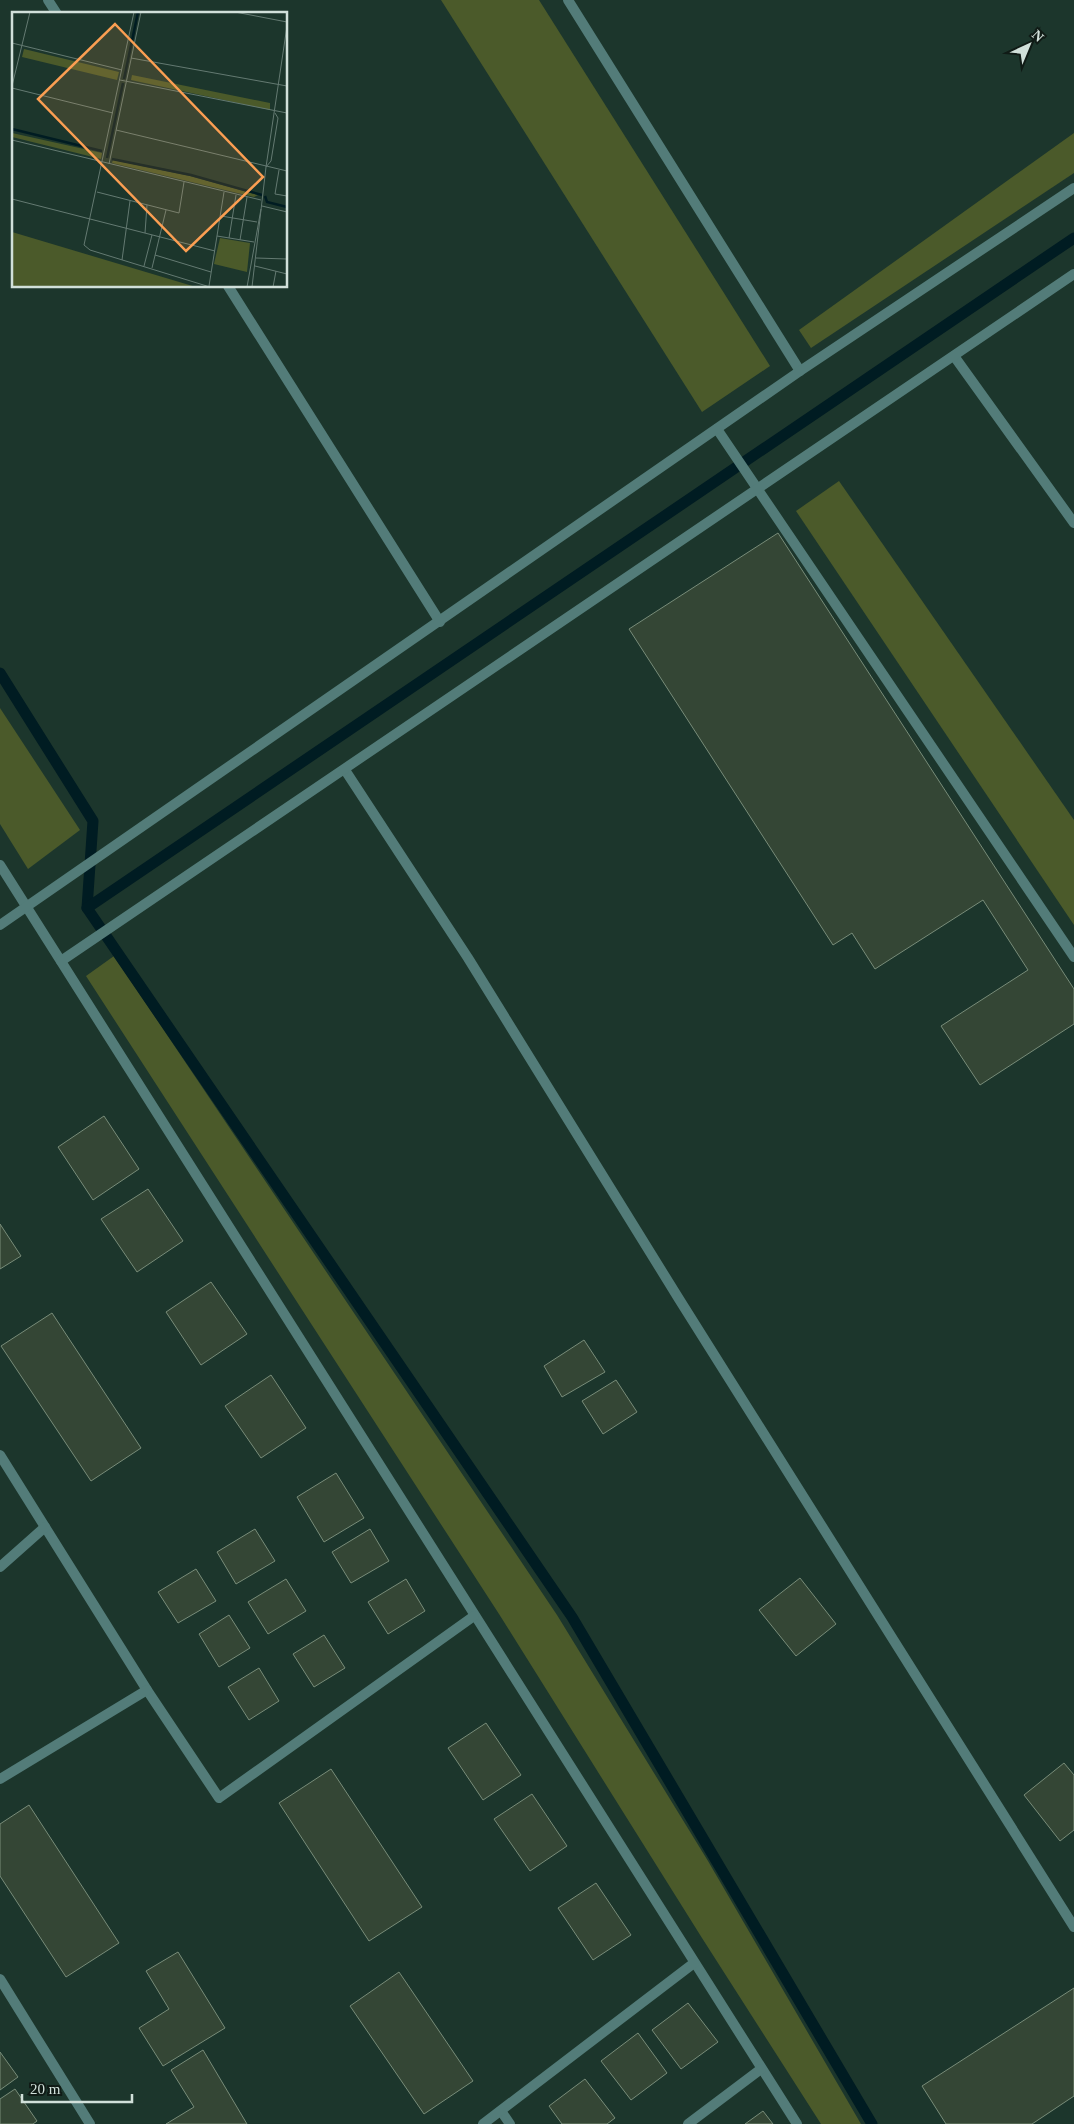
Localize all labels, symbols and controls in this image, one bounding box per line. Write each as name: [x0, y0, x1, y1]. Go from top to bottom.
inset map: [12, 12, 288, 288]
north arrow: [1004, 20, 1054, 70]
text: N: [1029, 27, 1047, 45]
scale bar: [22, 2072, 132, 2104]
text: 20 m: [30, 2081, 61, 2097]

